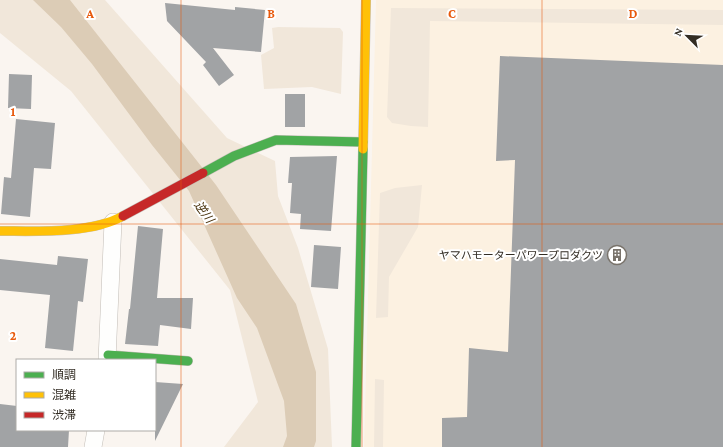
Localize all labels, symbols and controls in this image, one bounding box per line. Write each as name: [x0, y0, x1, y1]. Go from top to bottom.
text: A: [85, 6, 94, 21]
text: B: [267, 6, 275, 21]
text: C: [448, 6, 456, 21]
text: D: [629, 6, 638, 21]
north arrow: [667, 16, 707, 56]
text: N: [671, 26, 685, 38]
text: 1: [11, 104, 16, 119]
water label: 逆川: [191, 198, 218, 227]
building icon: ヤマハモーターパワープロダクツ: [606, 244, 628, 266]
place label: ヤマハモーターパワープロダクツ: [439, 249, 603, 261]
text: 2: [10, 328, 17, 343]
legend: [16, 359, 156, 431]
text: 順調: [52, 368, 76, 382]
text: 混雑: [52, 388, 76, 402]
text: 渋滞: [52, 408, 76, 422]

